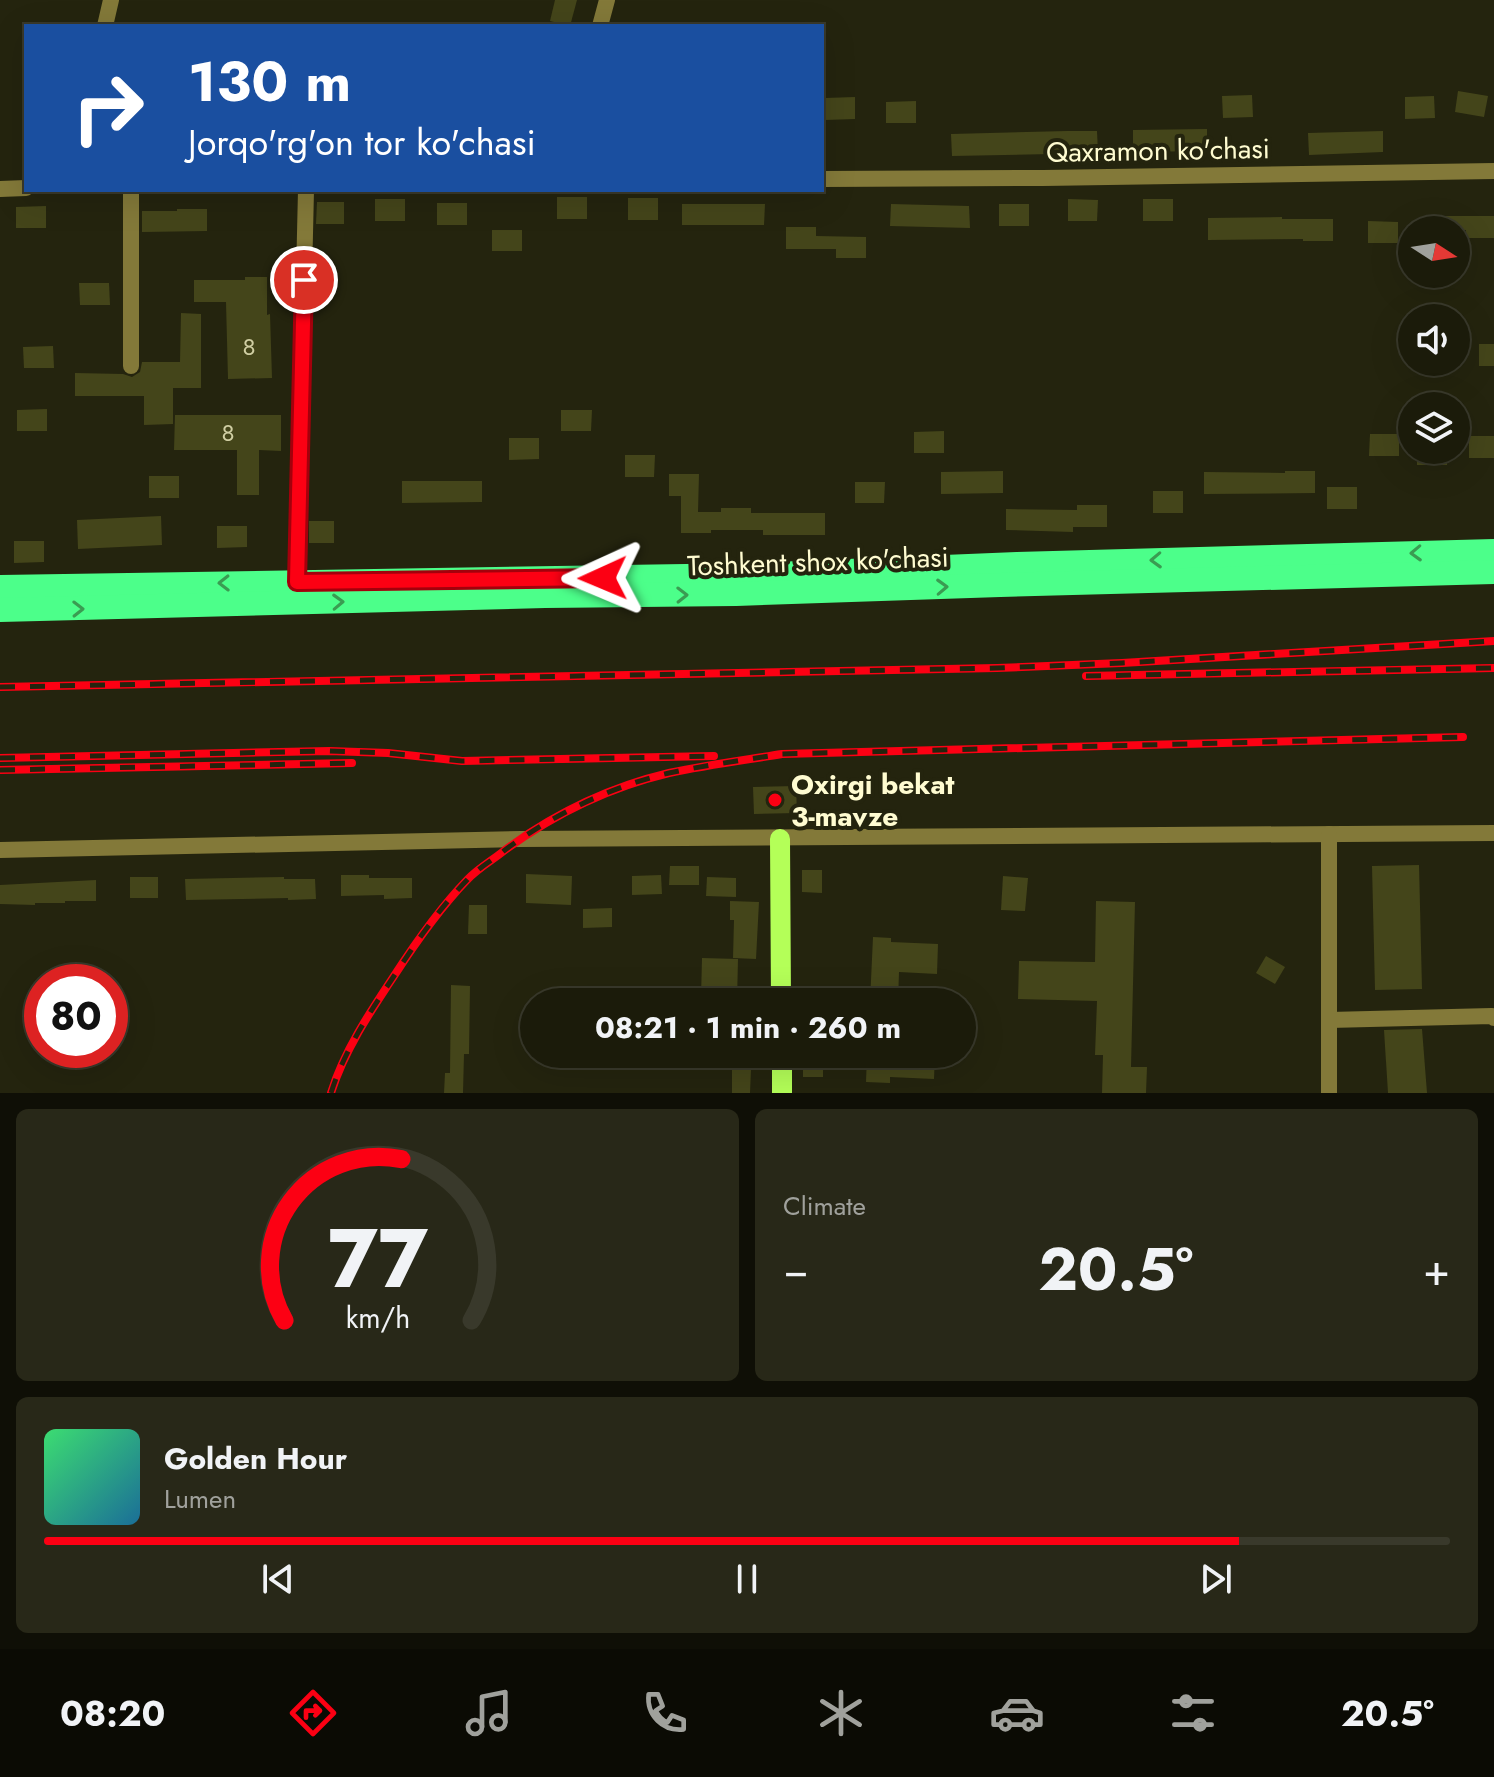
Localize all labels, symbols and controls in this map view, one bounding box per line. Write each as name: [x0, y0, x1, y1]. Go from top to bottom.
text: 130 m: [188, 41, 351, 122]
icon: right: [56, 56, 160, 160]
text: Jorqo'rg'on tor ko'chasi: [188, 116, 536, 168]
street label: Qaxramon ko'chasi: [1046, 128, 1270, 173]
north arrow: [1398, 216, 1470, 288]
map controls: [1398, 216, 1470, 464]
pin: [270, 246, 338, 314]
icon: arrive: [282, 258, 326, 302]
button: sound: [1398, 304, 1470, 376]
house number: 8: [242, 329, 256, 364]
button: layers: [1398, 392, 1470, 464]
house number: 8: [221, 415, 235, 450]
position arrow: [561, 536, 645, 620]
street label: Toshkent shox ko'chasi: [687, 536, 950, 587]
one-way arrow: [1409, 545, 1422, 562]
one-way arrow: [1149, 552, 1162, 569]
one-way arrow: [217, 574, 230, 592]
one-way arrow: [936, 578, 949, 595]
one-way arrow: [676, 586, 689, 604]
one-way arrow: [332, 594, 345, 611]
one-way arrow: [72, 600, 85, 618]
place label: Oxirgi bekat 3-mavze: [791, 764, 954, 837]
marker: Oxirgi bekat 3-mavze: [766, 791, 784, 809]
speed limit sign: 80: [24, 964, 128, 1068]
text: 08:21 · 1 min · 260 m: [595, 1006, 901, 1049]
text: Climate: [783, 1187, 866, 1225]
text: 77: [327, 1198, 428, 1318]
text: 20.5°: [1038, 1226, 1193, 1313]
text: −: [783, 1238, 809, 1302]
text: +: [1423, 1238, 1450, 1302]
text: km/h: [345, 1297, 410, 1339]
text: Golden Hour: [164, 1437, 347, 1480]
text: Lumen: [164, 1480, 236, 1518]
icon: previous: [256, 1557, 300, 1601]
icon: pause: [725, 1557, 769, 1601]
icon: next: [1194, 1557, 1238, 1601]
icon: directions: [285, 1685, 341, 1741]
icon: music: [461, 1685, 517, 1741]
icon: phone: [637, 1685, 693, 1741]
icon: climate: [813, 1685, 869, 1741]
icon: car: [989, 1685, 1045, 1741]
icon: filters: [1165, 1685, 1221, 1741]
text: 08:20: [60, 1687, 165, 1739]
text: 20.5°: [1341, 1687, 1434, 1739]

